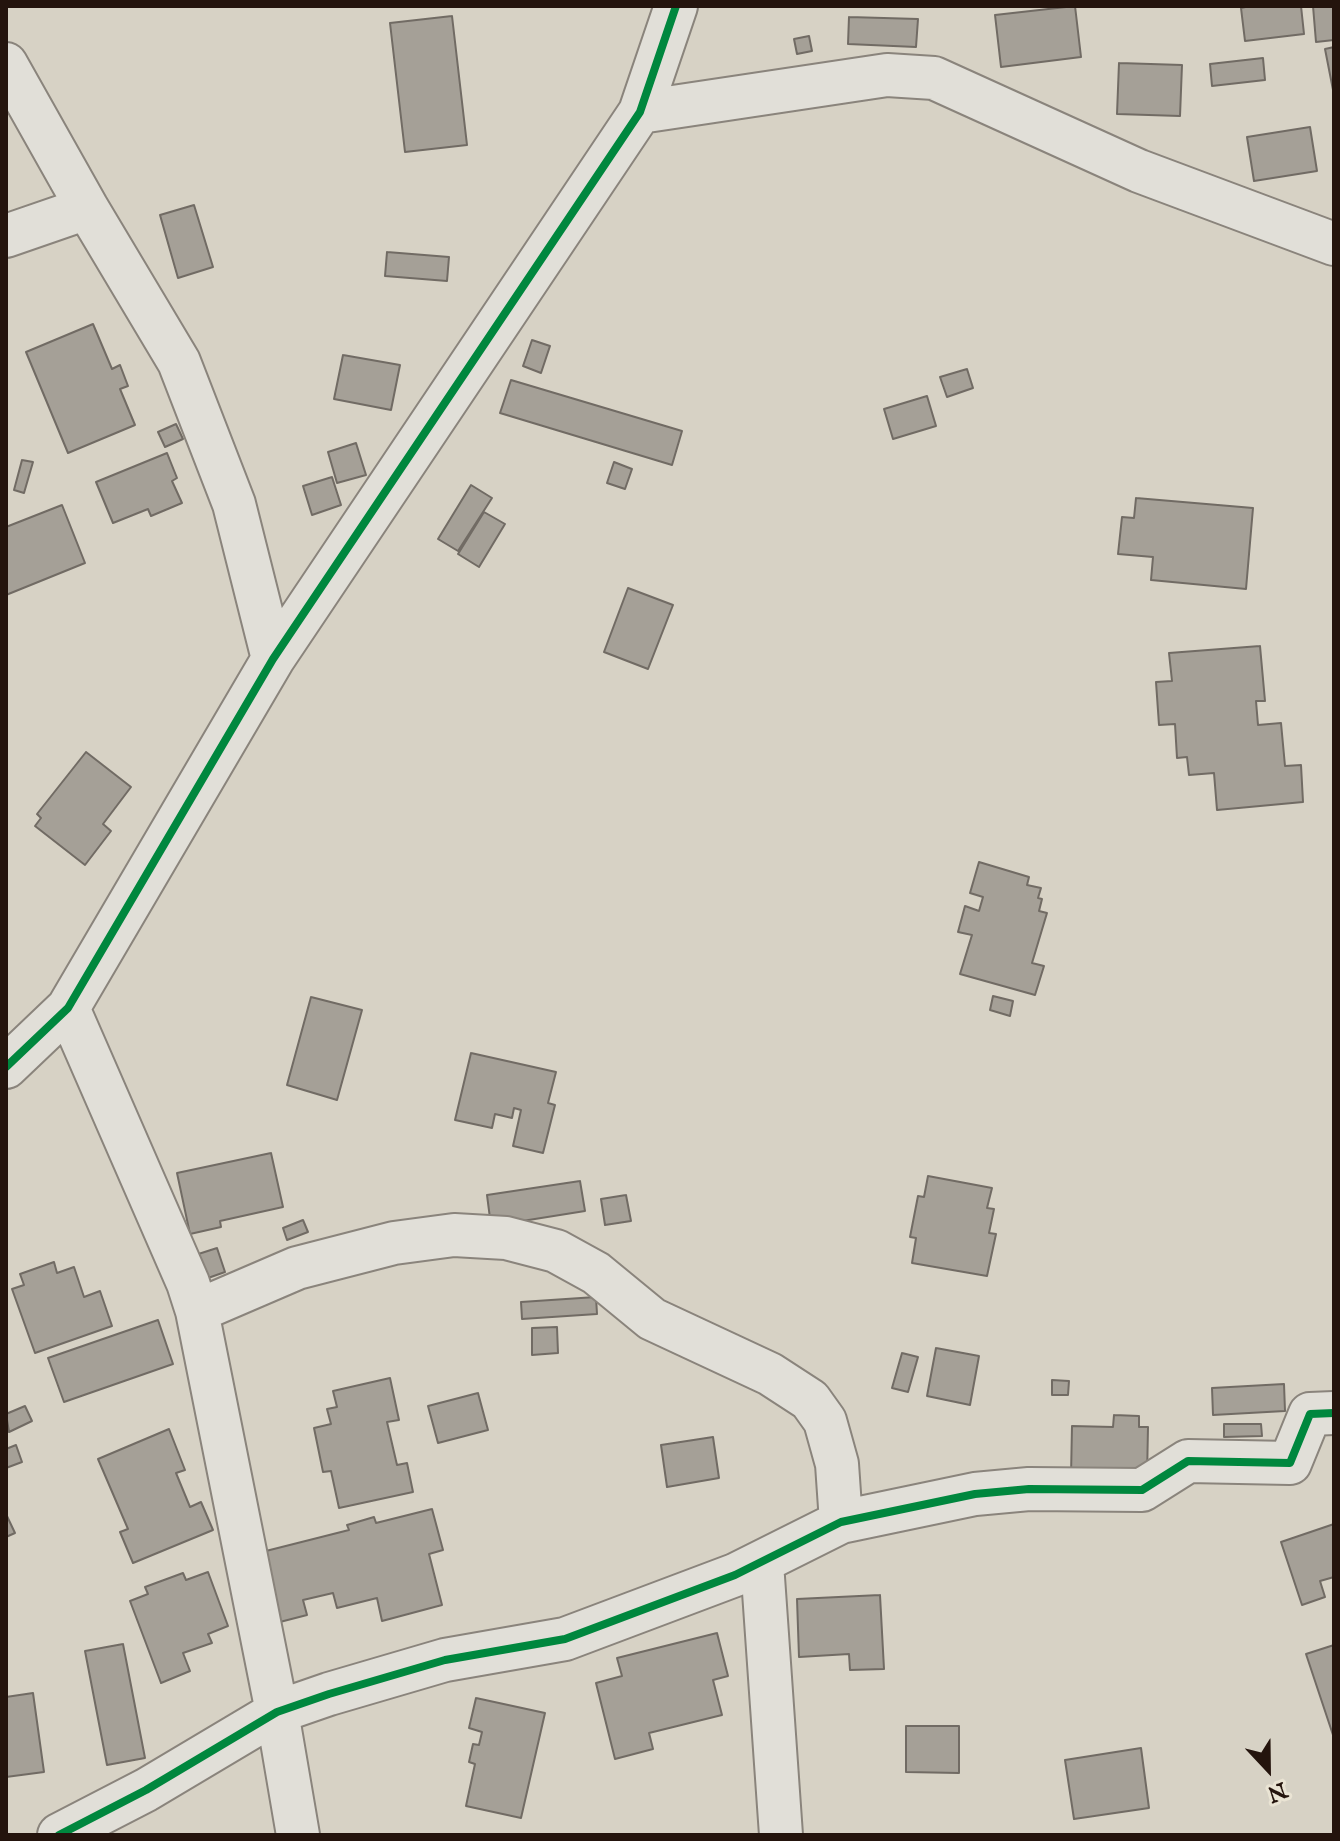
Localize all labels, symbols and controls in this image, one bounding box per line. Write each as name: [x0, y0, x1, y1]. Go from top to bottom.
north arrow: [1228, 1729, 1308, 1809]
text: N: [1263, 1775, 1291, 1808]

